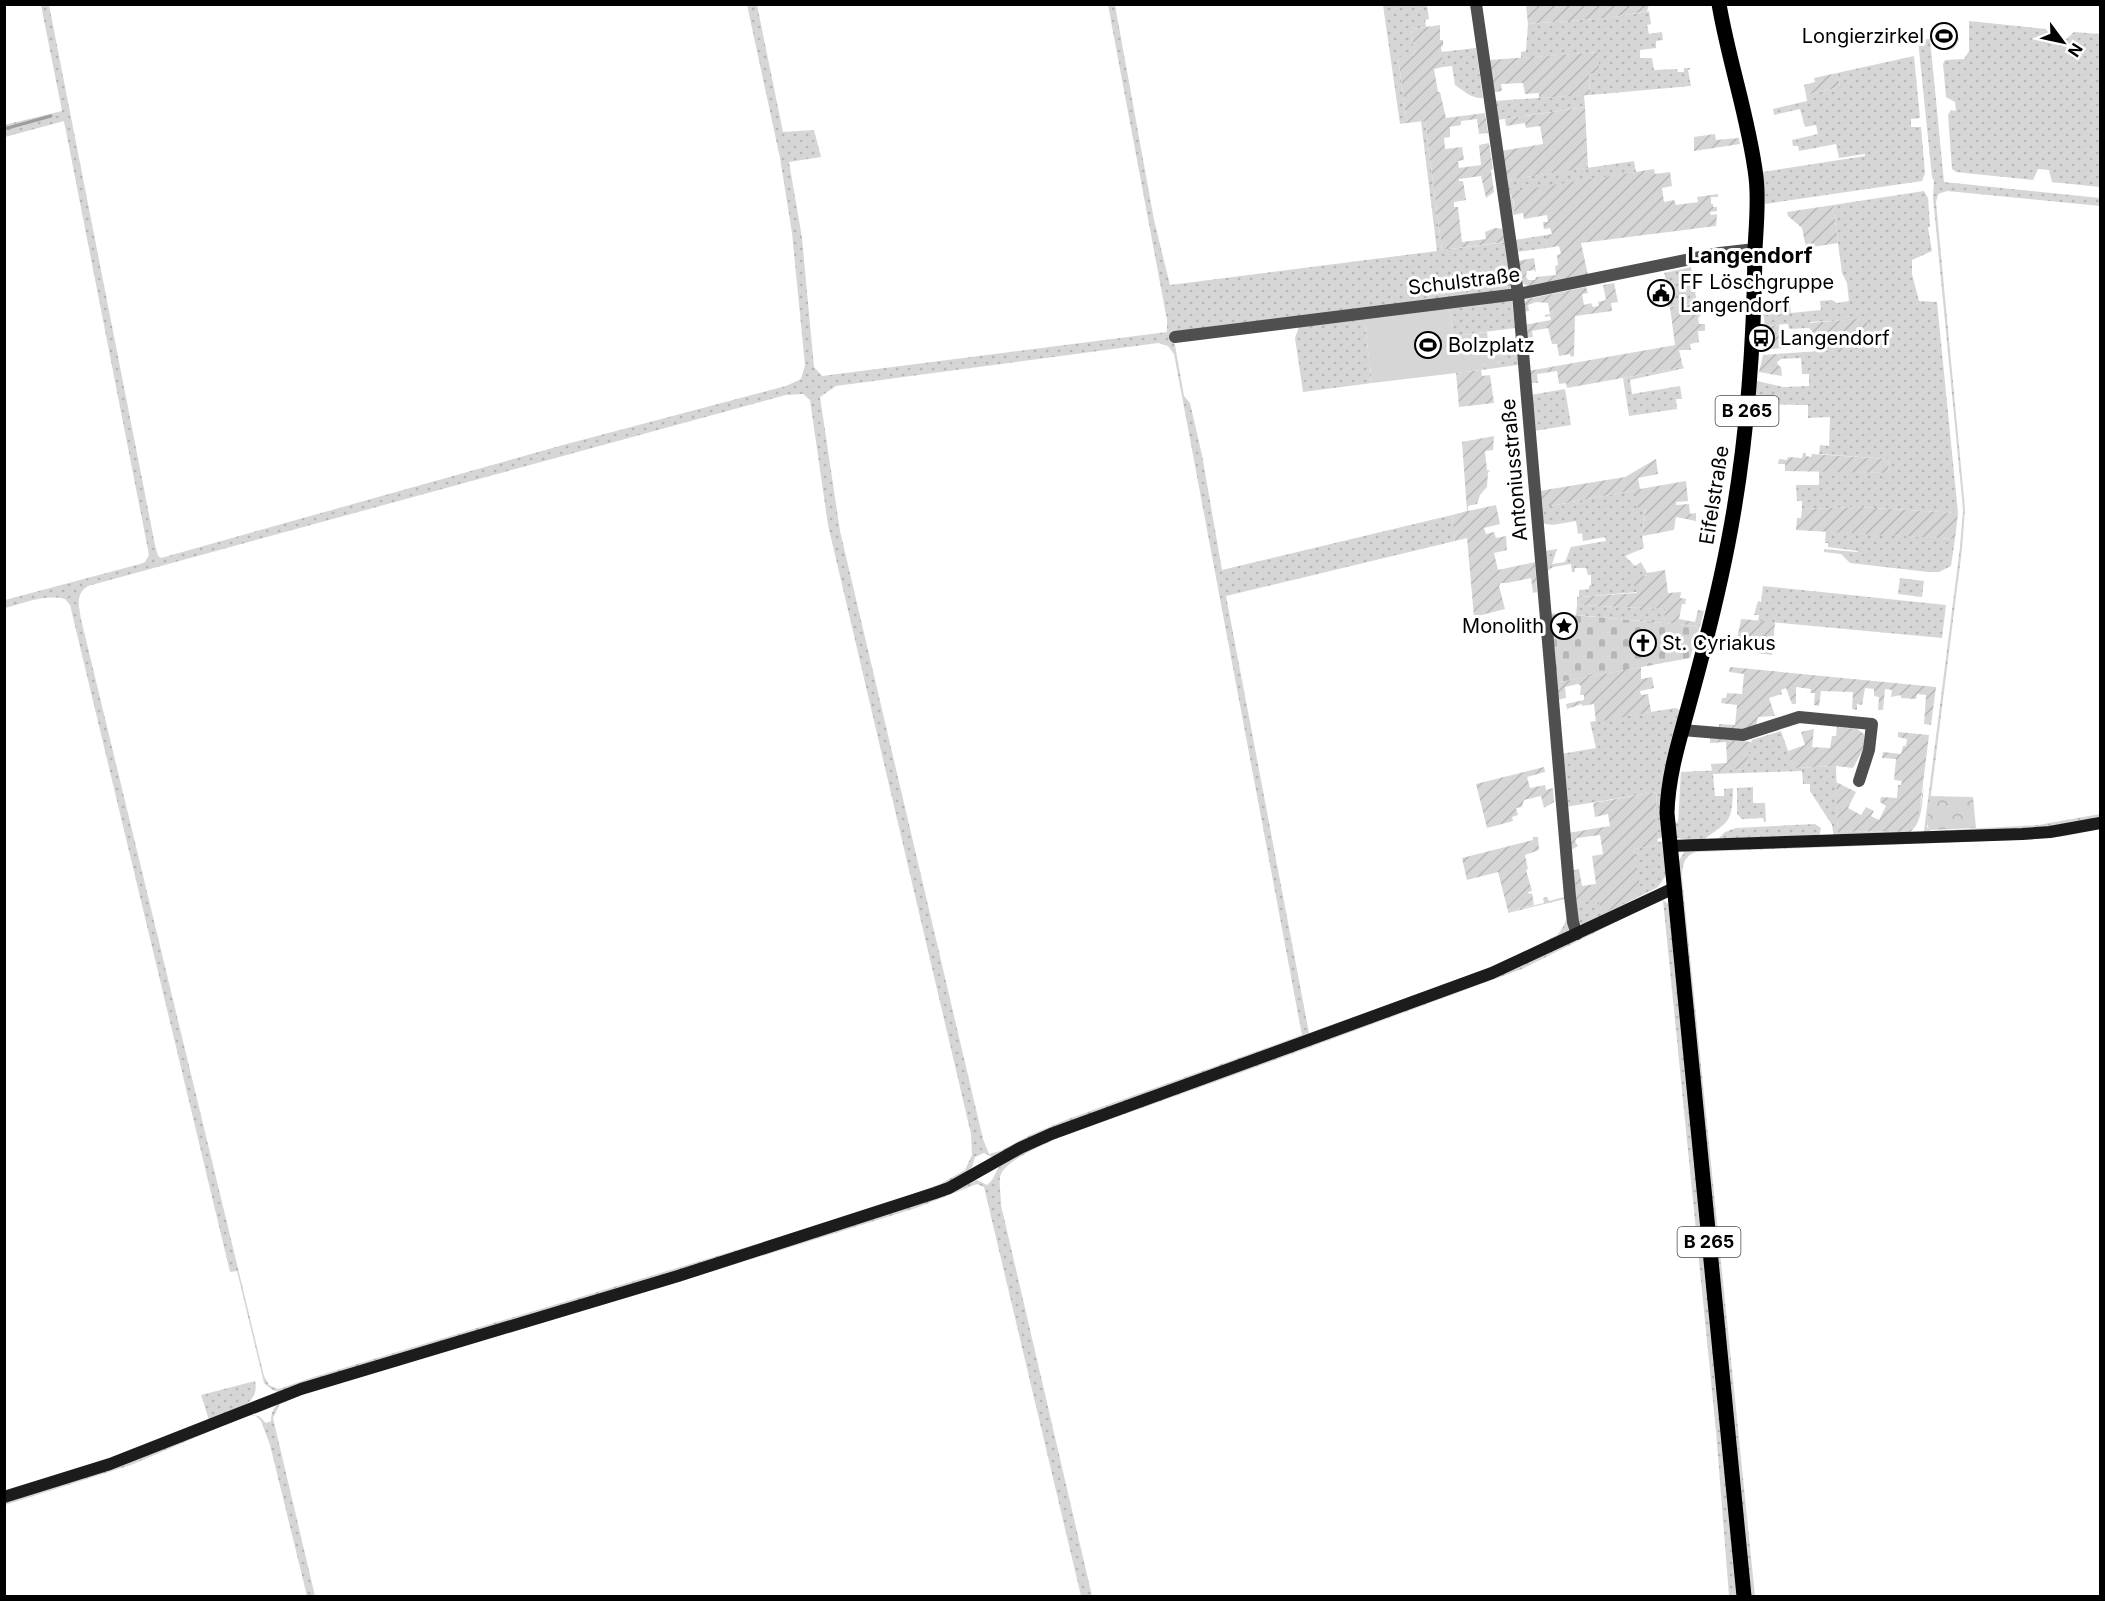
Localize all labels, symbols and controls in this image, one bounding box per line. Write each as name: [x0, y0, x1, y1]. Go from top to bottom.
north arrow: [2033, 12, 2093, 72]
sports icon: Longierzirkel: [1929, 21, 1959, 51]
place label: Longierzirkel: [1802, 24, 1924, 48]
text: N: [2064, 40, 2087, 61]
district label: Langendorf: [1687, 242, 1813, 268]
street label: Schulstraße: [1407, 262, 1521, 300]
place label: FF Löschgruppe Langendorf: [1680, 270, 1834, 317]
public building icon: FF Löschgruppe Langendorf: [1646, 278, 1676, 308]
bus stop icon: Langendorf: [1746, 323, 1776, 353]
place label: Langendorf: [1780, 326, 1890, 350]
sports icon: Bolzplatz: [1413, 330, 1443, 360]
place label: Bolzplatz: [1448, 333, 1535, 357]
road number: B 265: [1716, 396, 1778, 426]
street label: Antoniusstraße: [1496, 398, 1532, 542]
street label: Eifelstraße: [1694, 444, 1734, 546]
place icon: Monolith: [1549, 611, 1579, 641]
place label: Monolith: [1462, 614, 1544, 638]
church icon: St. Cyriakus: [1628, 628, 1658, 658]
place label: St. Cyriakus: [1662, 631, 1776, 655]
road number: B 265: [1678, 1227, 1740, 1257]

